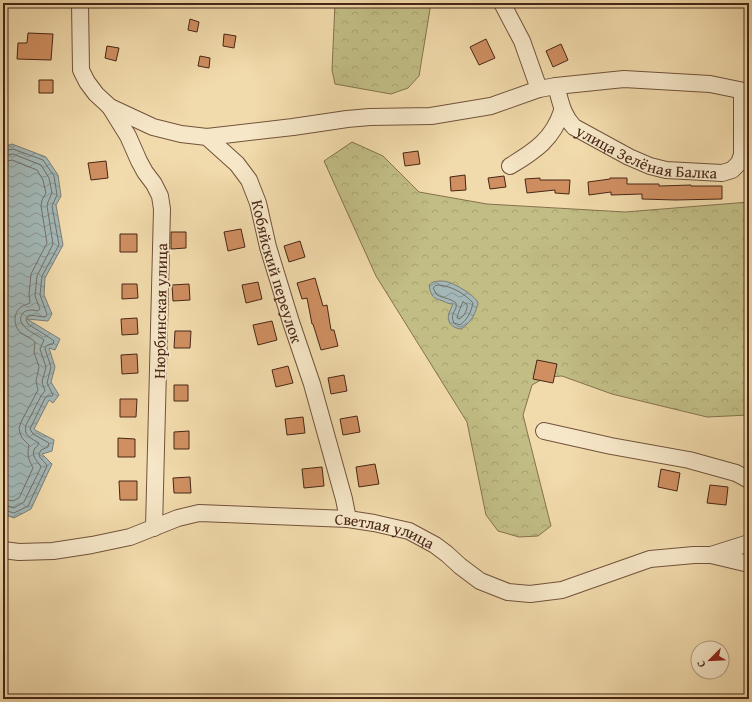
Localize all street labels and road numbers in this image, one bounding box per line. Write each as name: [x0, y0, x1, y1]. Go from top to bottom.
street label: улица Зелёная Балка: [571, 118, 718, 185]
street label: Кобяйский переулок: [246, 197, 309, 347]
street label: Нюрбинская улица: [147, 243, 173, 379]
street label: Светлая улица: [334, 506, 439, 555]

